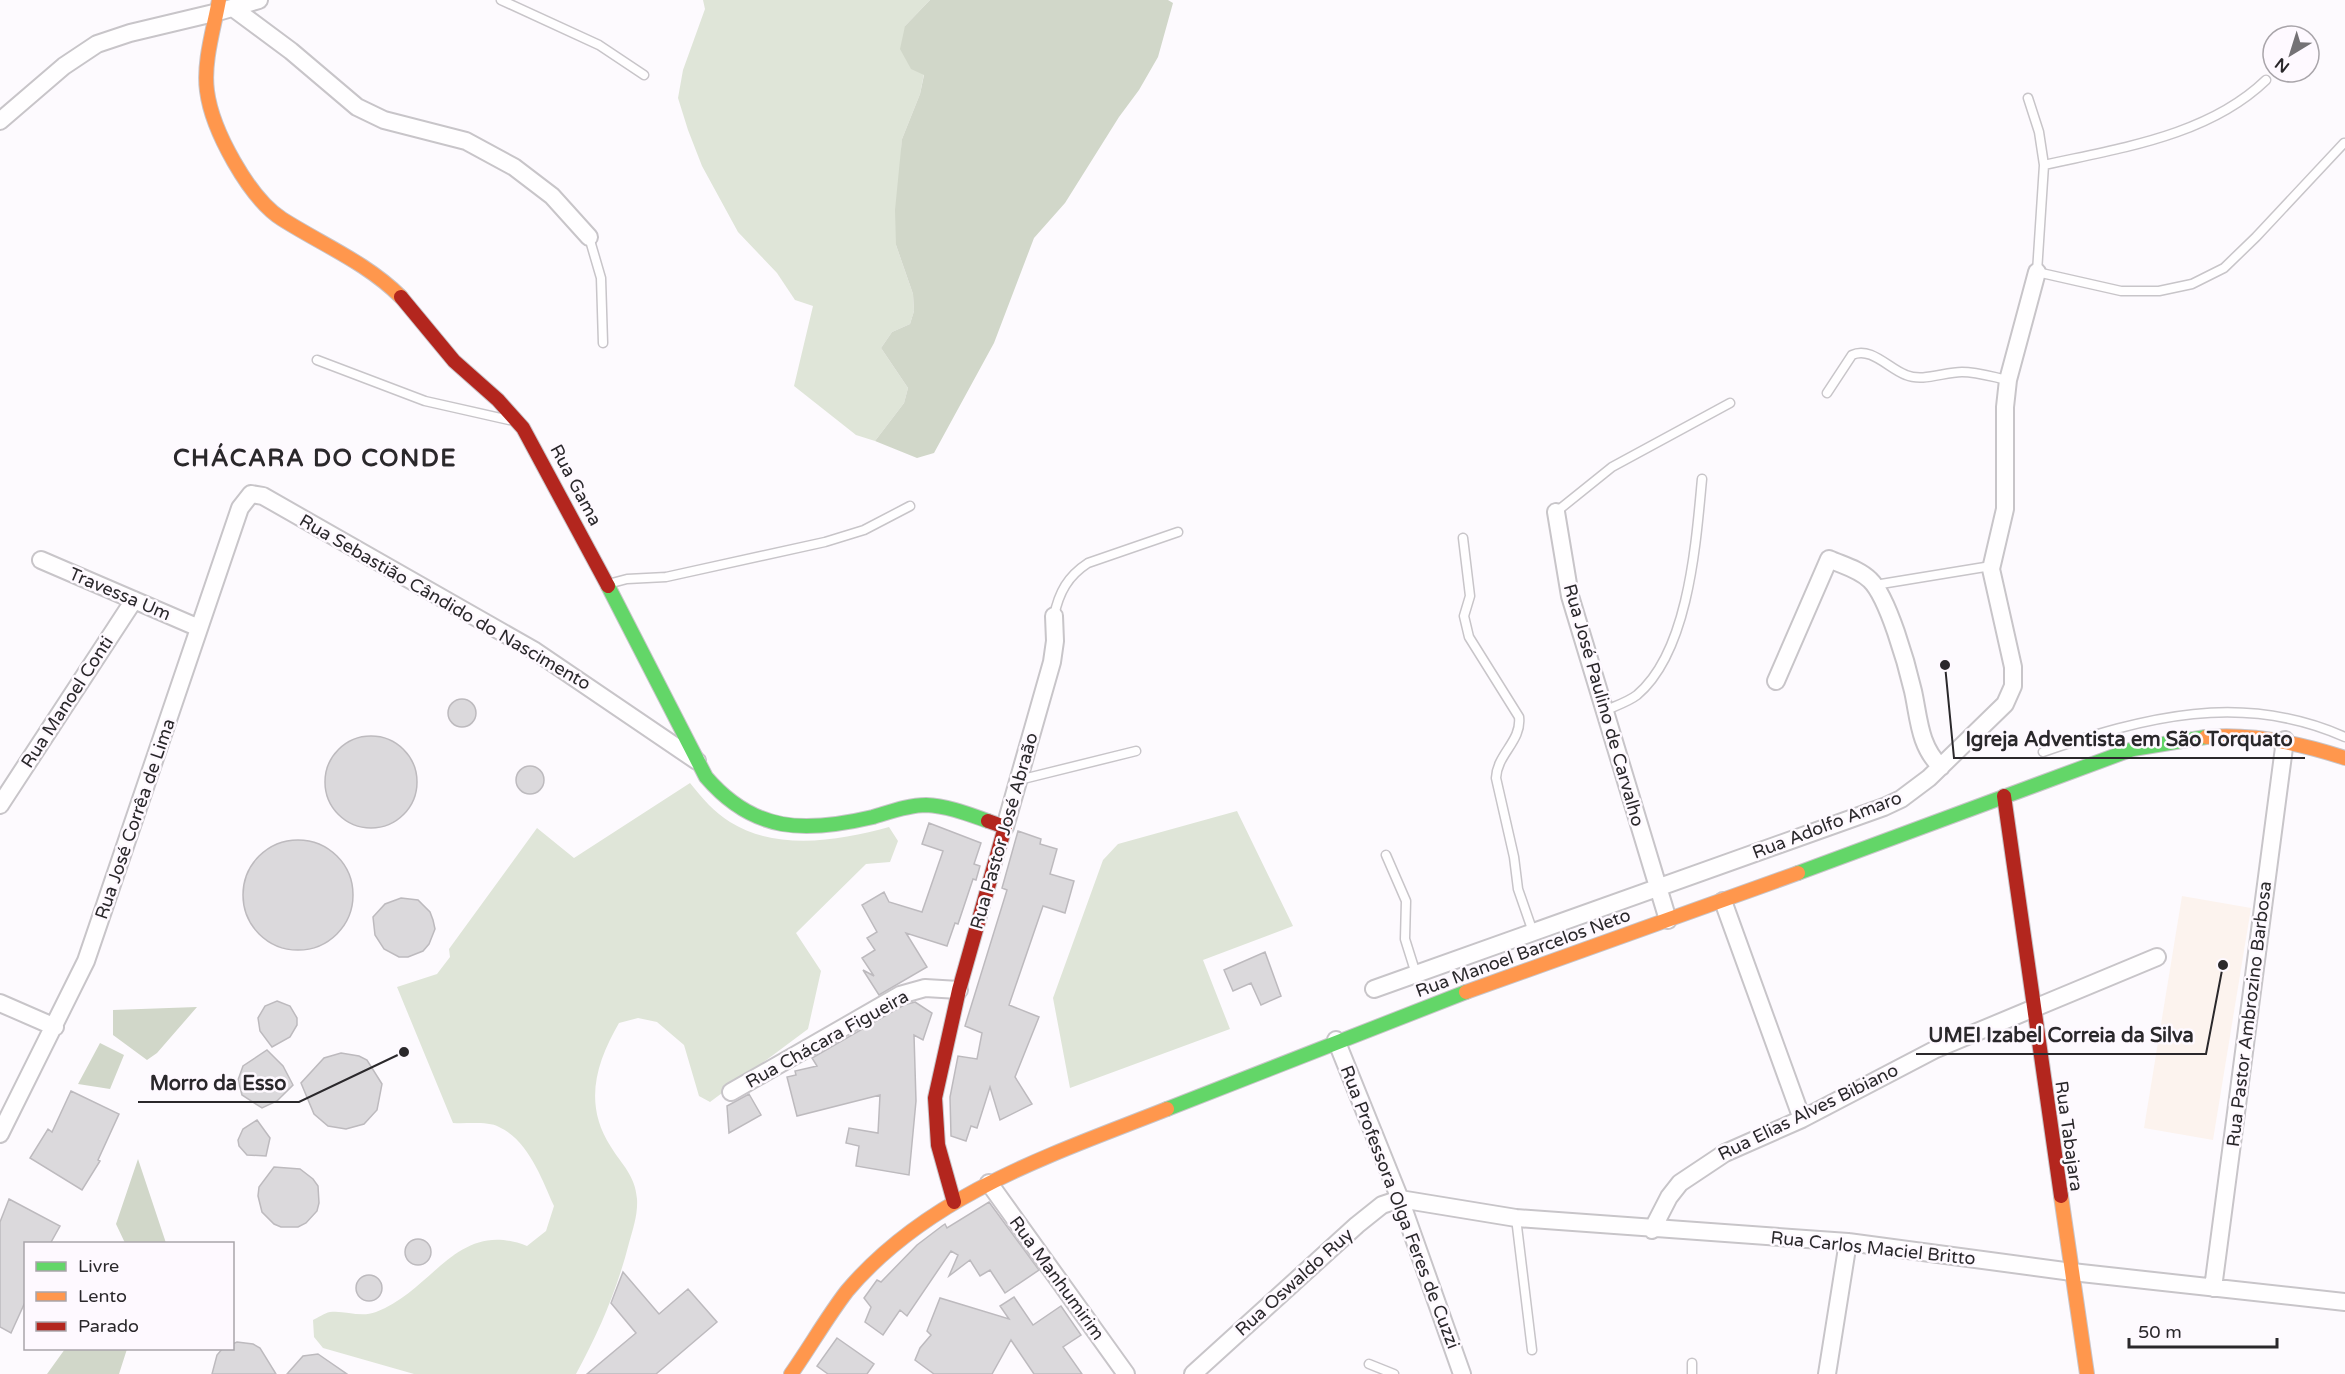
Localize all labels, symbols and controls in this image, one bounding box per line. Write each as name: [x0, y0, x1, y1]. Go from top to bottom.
north arrow: [2261, 24, 2321, 84]
text: N: [2271, 53, 2294, 77]
street label: Rua Gama: [545, 441, 607, 529]
district label: CHÁCARA DO CONDE: [173, 443, 457, 473]
street label: Rua Sebastião Cândido do Nascimento: [295, 509, 595, 695]
street label: Travessa Um: [66, 563, 174, 625]
street label: Rua José Paulino de Carvalho: [1559, 581, 1649, 829]
street label: Rua Manoel Conti: [16, 632, 118, 772]
street label: Rua José Corrêa de Lima: [90, 716, 180, 922]
callout: Igreja Adventista em São Torquato: [1954, 720, 2305, 758]
text: Igreja Adventista em São Torquato: [1965, 728, 2293, 752]
street label: Rua Pastor José Abraão: [965, 730, 1043, 932]
street label: Rua Adolfo Amaro: [1749, 786, 1905, 864]
street label: Rua Pastor Ambrozino Barbosa: [2222, 880, 2276, 1148]
street label: Rua Manoel Barcelos Neto: [1413, 904, 1634, 1002]
street label: Rua Chácara Figueira: [742, 985, 912, 1093]
callout: UMEI Izabel Correia da Silva: [1916, 1016, 2206, 1054]
text: UMEI Izabel Correia da Silva: [1928, 1024, 2194, 1048]
street label: Rua Elias Alves Bibiano: [1714, 1059, 1902, 1165]
street label: Rua Professora Olga Feres de Cuzzi: [1336, 1062, 1464, 1352]
callout: Morro da Esso: [138, 1064, 299, 1102]
text: Morro da Esso: [150, 1072, 286, 1096]
street label: Rua Tabajara: [2050, 1079, 2088, 1193]
street label: Rua Manhumirim: [1005, 1212, 1109, 1344]
street label: Rua Oswaldo Ruy: [1231, 1223, 1358, 1341]
street label: Rua Carlos Maciel Britto: [1769, 1226, 1977, 1270]
legend: [24, 1242, 234, 1350]
text: Livre: [78, 1255, 119, 1277]
text: Lento: [78, 1285, 127, 1307]
scale bar: [2129, 1311, 2278, 1349]
text: Parado: [78, 1315, 139, 1337]
text: 50 m: [2138, 1321, 2182, 1343]

